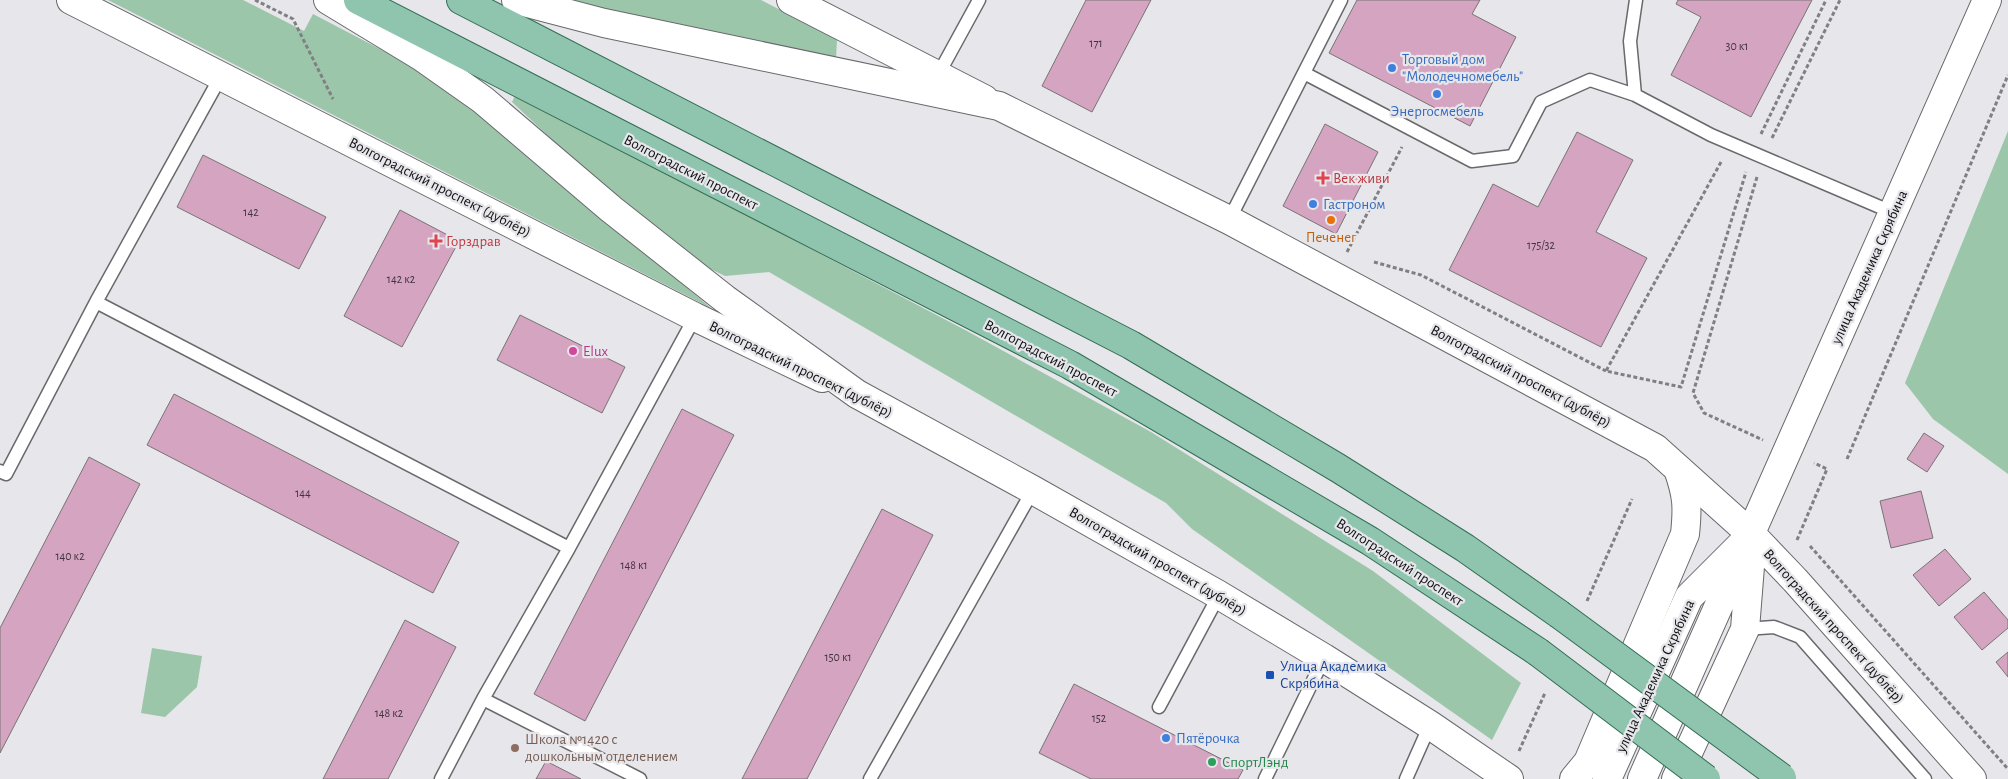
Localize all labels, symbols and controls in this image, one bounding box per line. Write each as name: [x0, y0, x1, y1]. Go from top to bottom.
house number: 171: [1089, 37, 1103, 49]
house number: 30 к1: [1726, 40, 1748, 52]
place label: Торговый дом "Молодечномебель": [1402, 52, 1523, 84]
marker: Торговый дом "Молодечномебель": [1386, 62, 1398, 74]
marker: Энергосмебель: [1431, 88, 1443, 100]
place label: Энергосмебель: [1391, 104, 1484, 119]
street label: Волгоградский проспект: [621, 132, 761, 213]
street label: Волгоградский проспект (дублёр): [346, 135, 533, 240]
place label: Век живи: [1333, 171, 1390, 186]
marker: Век живи: [1317, 172, 1329, 184]
street label: улица Академика Скрябина: [1828, 188, 1910, 347]
place label: Гастроном: [1323, 197, 1386, 212]
marker: Гастроном: [1307, 198, 1319, 210]
house number: 142: [243, 206, 259, 218]
marker: Печенег: [1325, 214, 1337, 226]
place label: Печенег: [1306, 230, 1357, 245]
place label: Горздрав: [446, 234, 501, 249]
marker: Горздрав: [430, 235, 442, 247]
house number: 175/32: [1527, 239, 1556, 251]
house number: 142 к2: [387, 273, 416, 285]
street label: Волгоградский проспект: [982, 317, 1120, 400]
street label: Волгоградский проспект (дублёр): [707, 318, 895, 421]
street label: Волгоградский проспект (дублёр): [1428, 322, 1614, 431]
place label: Elux: [583, 344, 609, 359]
marker: Elux: [567, 345, 579, 357]
house number: 144: [295, 487, 311, 499]
street label: Волгоградский проспект (дублёр): [1066, 504, 1249, 618]
street label: Волгоградский проспект: [1334, 516, 1466, 609]
street label: Волгоградский проспект (дублёр): [1760, 546, 1907, 706]
house number: 140 к2: [55, 550, 85, 562]
house number: 148 к1: [620, 559, 648, 571]
street label: улица Академика Скрябина: [1613, 597, 1698, 756]
house number: 150 к1: [824, 651, 852, 663]
place label: Улица Академика Скрябина: [1280, 659, 1387, 691]
marker: Улица Академика Скрябина: [1264, 669, 1276, 681]
house number: 148 к2: [375, 707, 404, 719]
house number: 152: [1092, 712, 1107, 724]
place label: Пятёрочка: [1176, 731, 1240, 746]
place label: Школа №1420 с дошкольным отделением: [525, 732, 678, 764]
marker: Пятёрочка: [1160, 732, 1172, 744]
marker: Школа №1420 с дошкольным отделением: [509, 742, 521, 754]
place label: СпортЛэнд: [1222, 755, 1288, 770]
marker: СпортЛэнд: [1206, 756, 1218, 768]

